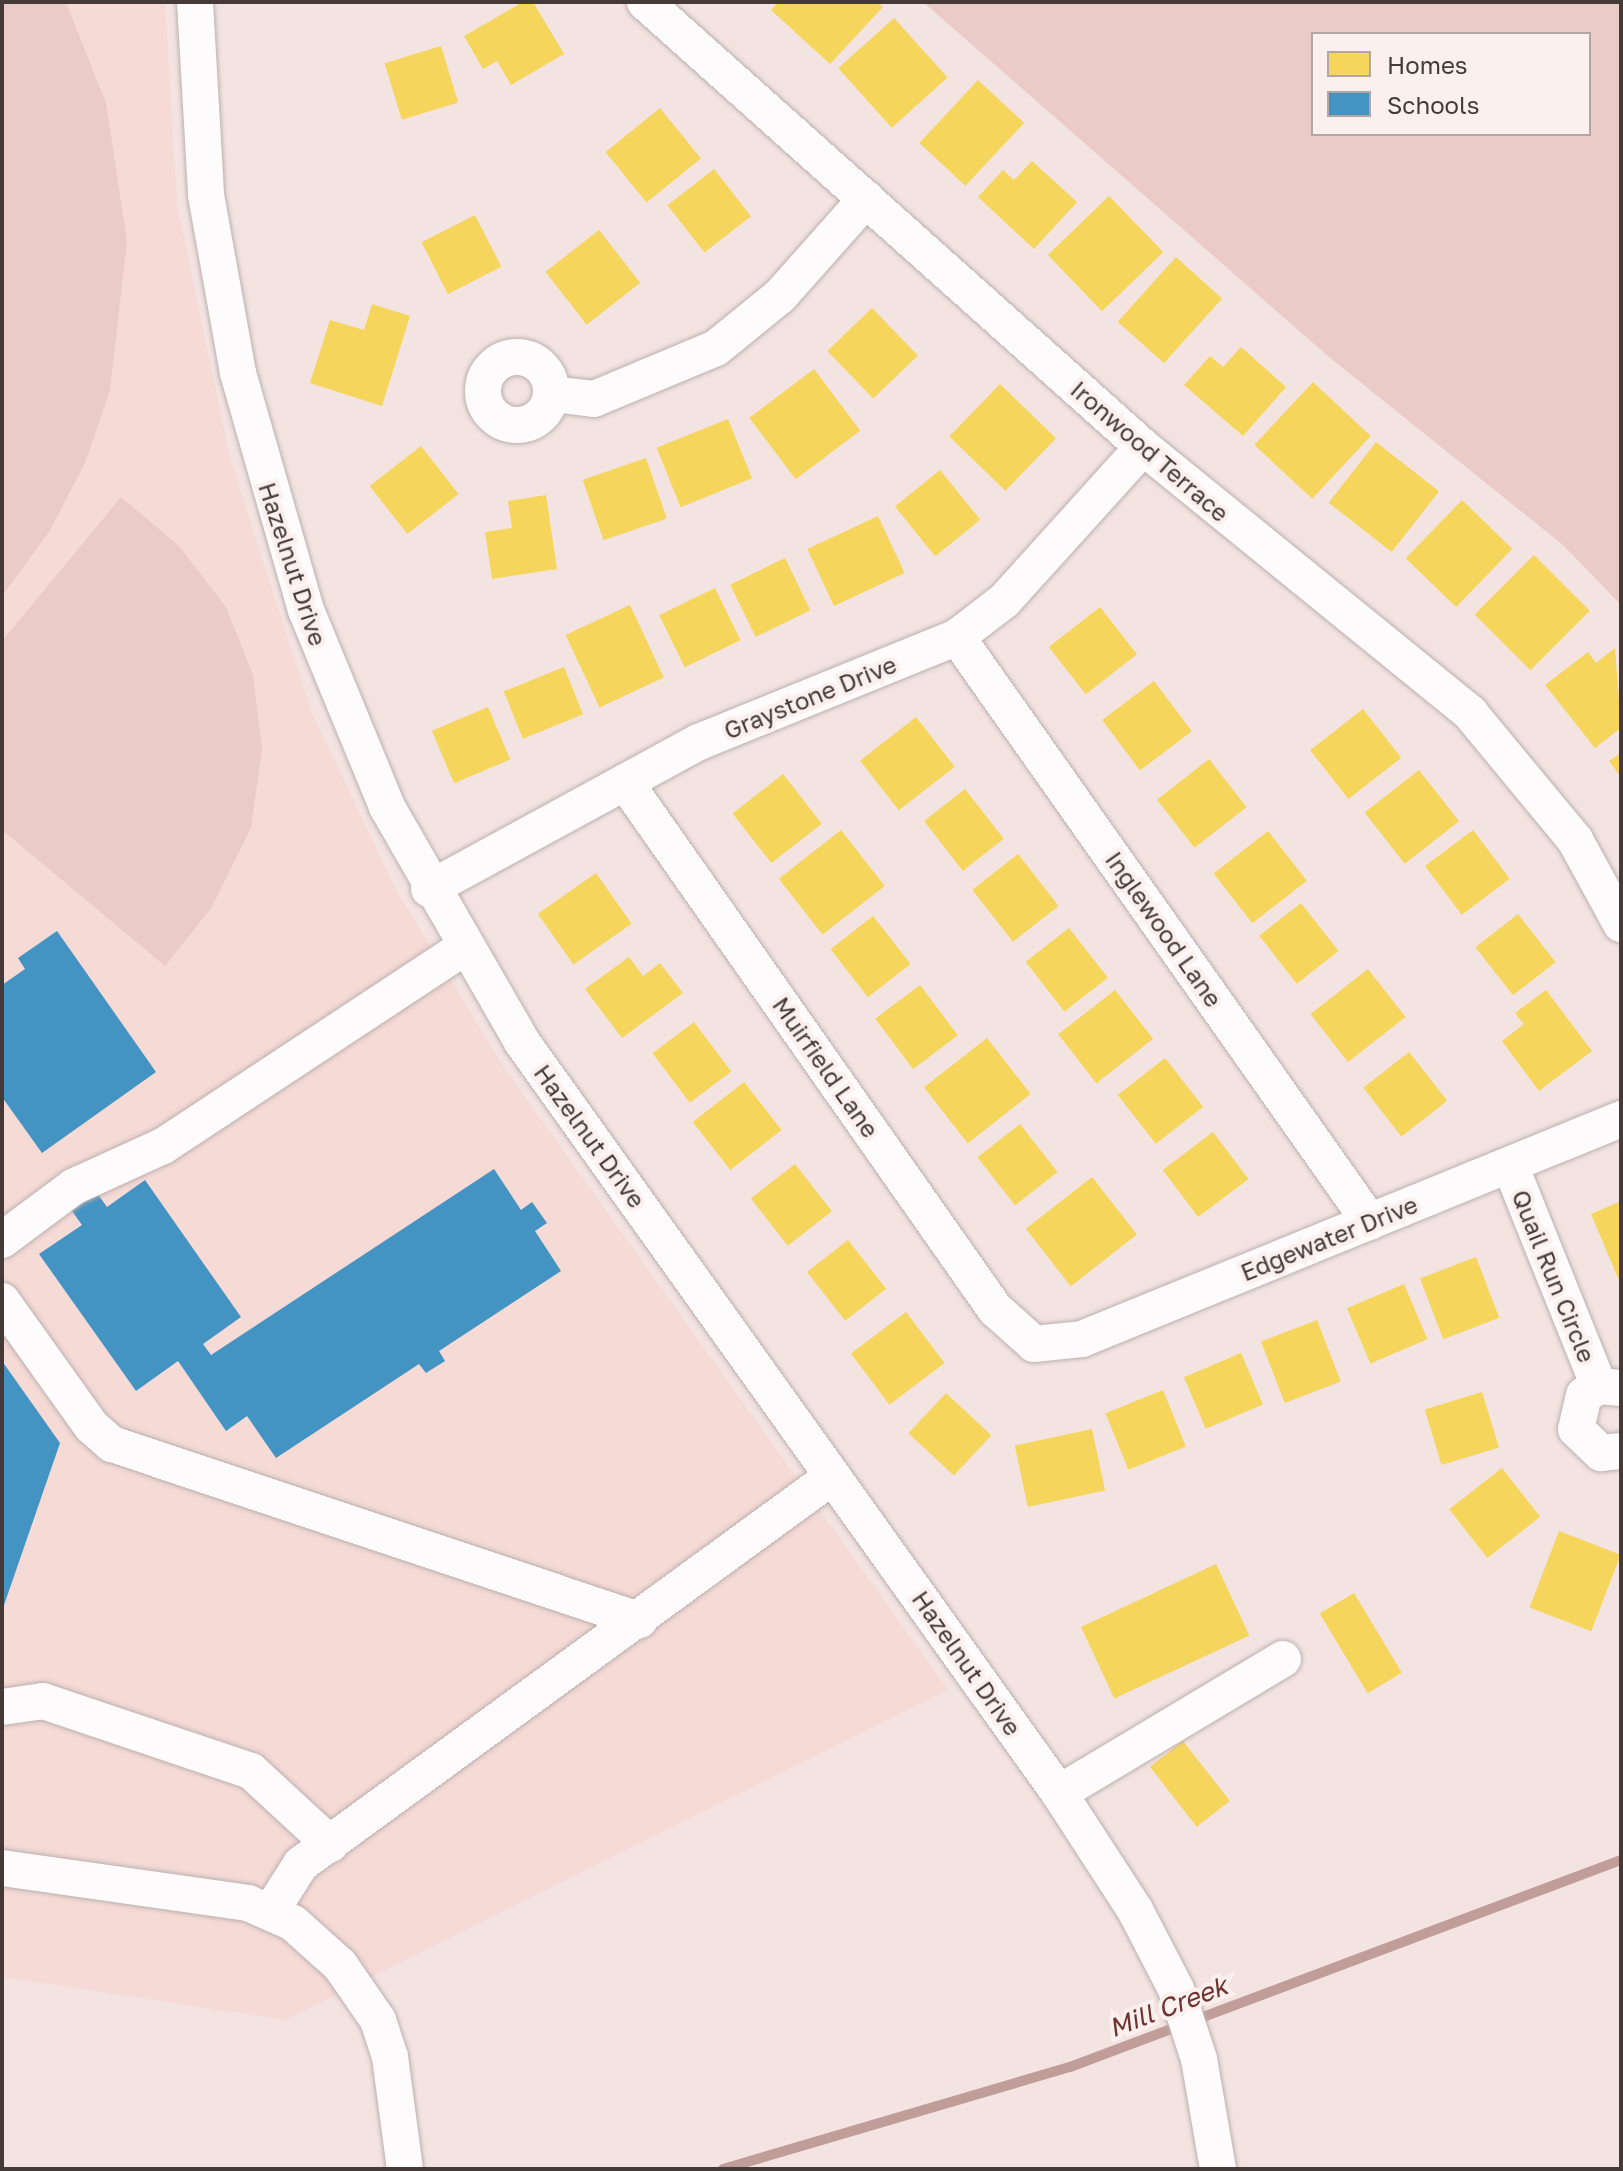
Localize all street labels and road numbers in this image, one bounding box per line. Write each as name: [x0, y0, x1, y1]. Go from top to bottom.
street label: Ironwood Terrace: [1065, 375, 1235, 527]
street label: Hazelnut Drive: [253, 479, 333, 649]
street label: Graystone Drive: [720, 649, 900, 745]
street label: Inglewood Lane: [1100, 846, 1228, 1012]
street label: Muirfield Lane: [767, 991, 885, 1143]
street label: Hazelnut Drive: [528, 1059, 652, 1213]
street label: Quail Run Circle: [1506, 1186, 1602, 1366]
street label: Edgewater Drive: [1236, 1189, 1422, 1287]
street label: Hazelnut Drive: [906, 1585, 1028, 1741]

